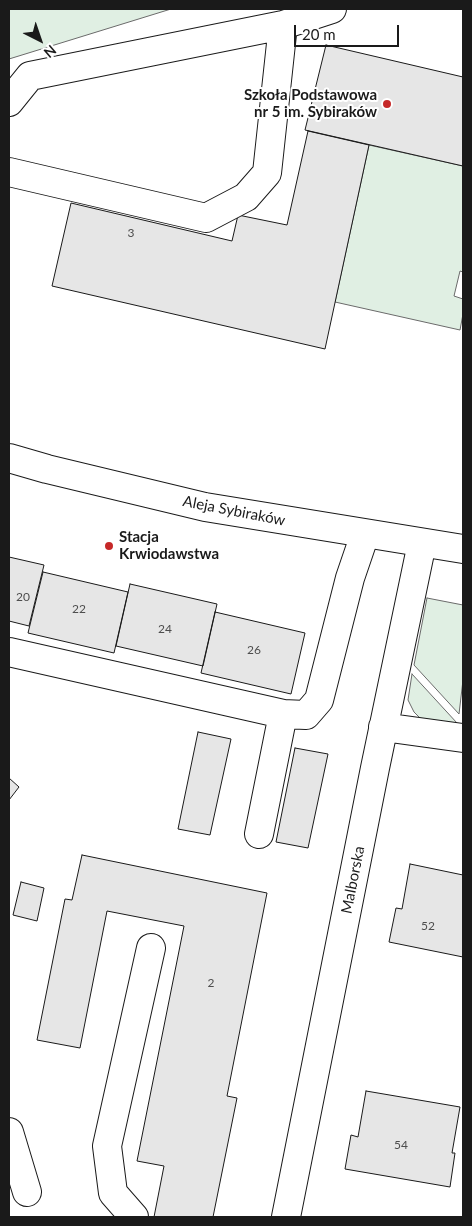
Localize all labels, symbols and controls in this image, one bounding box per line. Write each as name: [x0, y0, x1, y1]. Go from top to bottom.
north arrow: [15, 15, 65, 65]
scale bar: [297, 15, 402, 47]
text: 20 m: [302, 25, 336, 43]
text: N: [41, 42, 60, 62]
place label: Szkoła Podstawowa nr 5 im. Sybiraków: [244, 86, 377, 121]
marker: Szkoła Podstawowa nr 5 im. Sybiraków: [381, 98, 393, 110]
house number: 3: [128, 226, 134, 240]
street label: Aleja Sybiraków: [181, 492, 287, 530]
place label: Stacja Krwiodawstwa: [119, 528, 219, 563]
marker: Stacja Krwiodawstwa: [103, 540, 115, 552]
house number: 20: [16, 590, 30, 604]
house number: 22: [72, 602, 86, 616]
house number: 24: [158, 622, 172, 636]
house number: 26: [247, 643, 261, 657]
street label: Malborska: [338, 845, 368, 915]
house number: 52: [421, 919, 435, 933]
house number: 2: [208, 976, 214, 990]
house number: 54: [394, 1138, 408, 1152]

